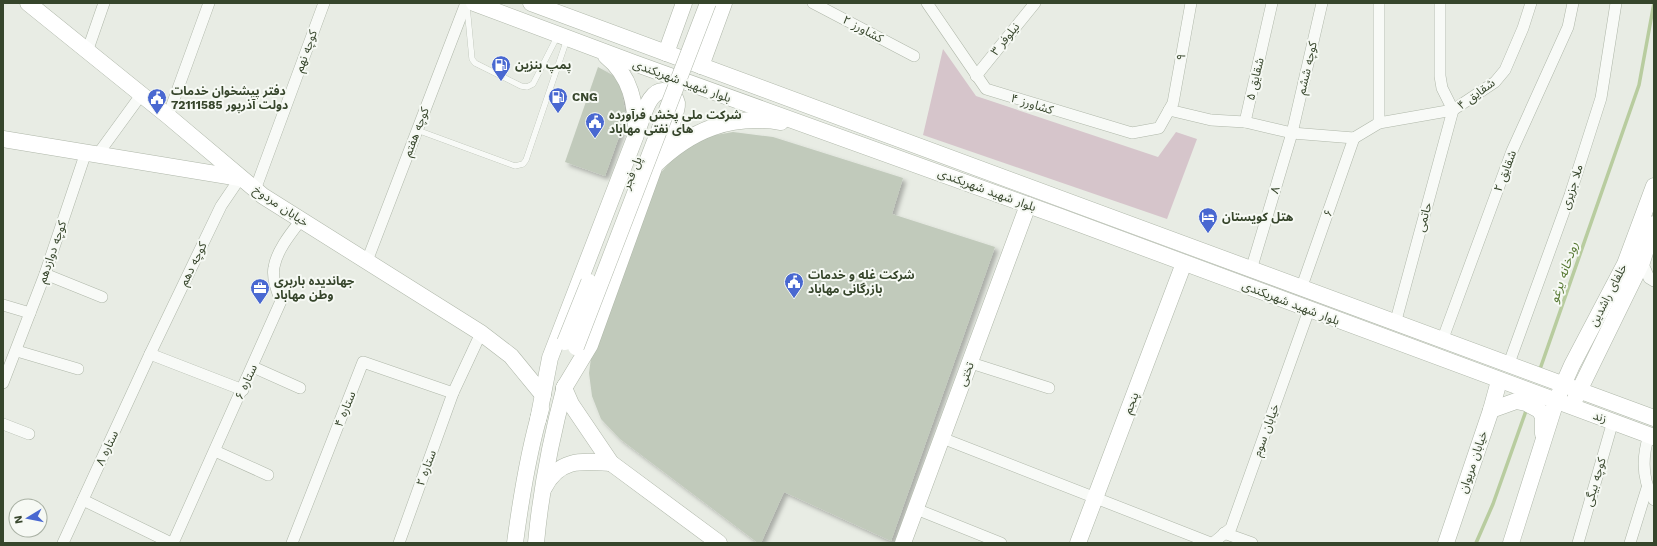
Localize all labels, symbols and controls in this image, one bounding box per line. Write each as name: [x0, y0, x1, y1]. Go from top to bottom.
street label: کشاورز ۲: [840, 13, 887, 46]
street label: نیلوفر ۳: [988, 20, 1022, 58]
street label: کوچه نهم: [292, 27, 322, 75]
street label: کوچه ششم: [1294, 39, 1322, 96]
street label: ۹: [1173, 52, 1189, 62]
fuel station icon: پمپ بنزین: [490, 54, 512, 82]
street label: شقایق ۵: [1243, 56, 1268, 102]
street label: بلوار شهید شهریکندی: [631, 57, 733, 105]
place label: پمپ بنزین: [515, 58, 571, 74]
street label: شقایق ۴: [1454, 76, 1498, 113]
place label: دفتر پیشخوان خدمات دولت آذرپور 72111585: [171, 84, 288, 114]
fuel station icon: CNG: [547, 86, 569, 114]
public building icon: دفتر پیشخوان خدمات دولت آذرپور 72111585: [146, 87, 168, 115]
place label: CNG: [572, 90, 598, 104]
street label: کشاورز ۴: [1009, 91, 1056, 117]
street label: کوچه هفتم: [400, 104, 434, 159]
place label: شرکت ملی پخش فرآورده های نفتی مهاباد: [609, 108, 742, 136]
public building icon: شرکت ملی پخش فرآورده های نفتی مهاباد: [584, 111, 606, 139]
street label: شقایق ۲: [1491, 148, 1520, 194]
street label: پل فجر: [619, 154, 646, 193]
street label: ملا جزیری: [1558, 163, 1586, 211]
street label: بلوار شهید شهریکندی: [936, 166, 1038, 214]
street label: خیابان مردوخ: [250, 182, 311, 231]
street label: ۸: [1267, 185, 1283, 195]
street label: حاتمی: [1413, 201, 1435, 233]
hotel icon: هتل کویستان: [1197, 206, 1219, 234]
street label: ۶: [1320, 207, 1336, 219]
place label: هتل کویستان: [1222, 210, 1294, 224]
street label: کوچه دوازدهم: [35, 218, 71, 286]
street label: کوچه دهم: [176, 239, 212, 289]
water label: رودخانه یرغو: [1546, 239, 1582, 305]
street label: خلفای راشدین: [1586, 261, 1630, 329]
place label: شرکت غله و خدمات بازرگانی مهاباد: [808, 268, 915, 296]
public building icon: شرکت غله و خدمات بازرگانی مهاباد: [783, 271, 805, 299]
place label: جهاندیده باربری وطن مهاباد: [274, 274, 355, 302]
office icon: جهاندیده باربری وطن مهاباد: [249, 277, 271, 305]
street label: بلوار شهید شهریکندی: [1240, 278, 1342, 328]
street label: تختی: [955, 360, 977, 388]
street label: ستاره ۶: [232, 362, 260, 402]
street label: ستاره ۴: [332, 389, 358, 429]
street label: پنجم: [1121, 390, 1143, 417]
street label: خیابان سوم: [1250, 402, 1284, 459]
street label: زند: [1591, 408, 1609, 426]
street label: ستاره ۸: [93, 428, 121, 468]
street label: خیابان مریوان: [1456, 429, 1490, 495]
street label: ستاره ۲: [413, 448, 439, 488]
street label: کوچه بیگی: [1581, 455, 1610, 508]
north arrow: [8, 498, 48, 538]
text: N: [12, 515, 26, 525]

